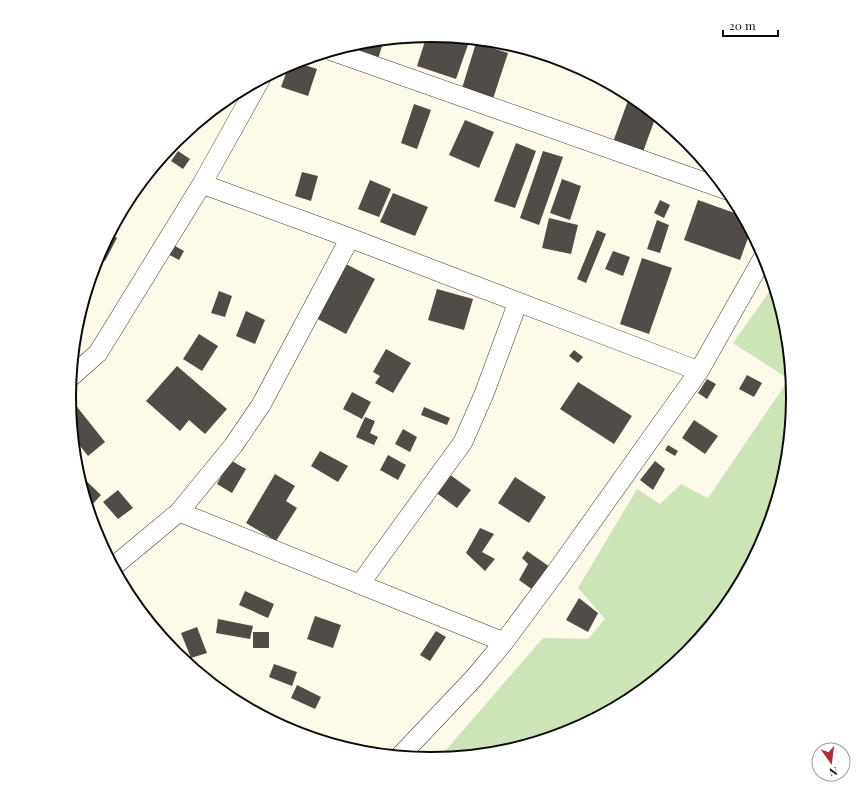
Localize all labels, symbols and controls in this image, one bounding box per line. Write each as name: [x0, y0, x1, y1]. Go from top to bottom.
scale bar: [723, 12, 778, 38]
text: 20 m: [729, 17, 756, 33]
north arrow: [811, 742, 851, 782]
text: N: [828, 764, 839, 780]

